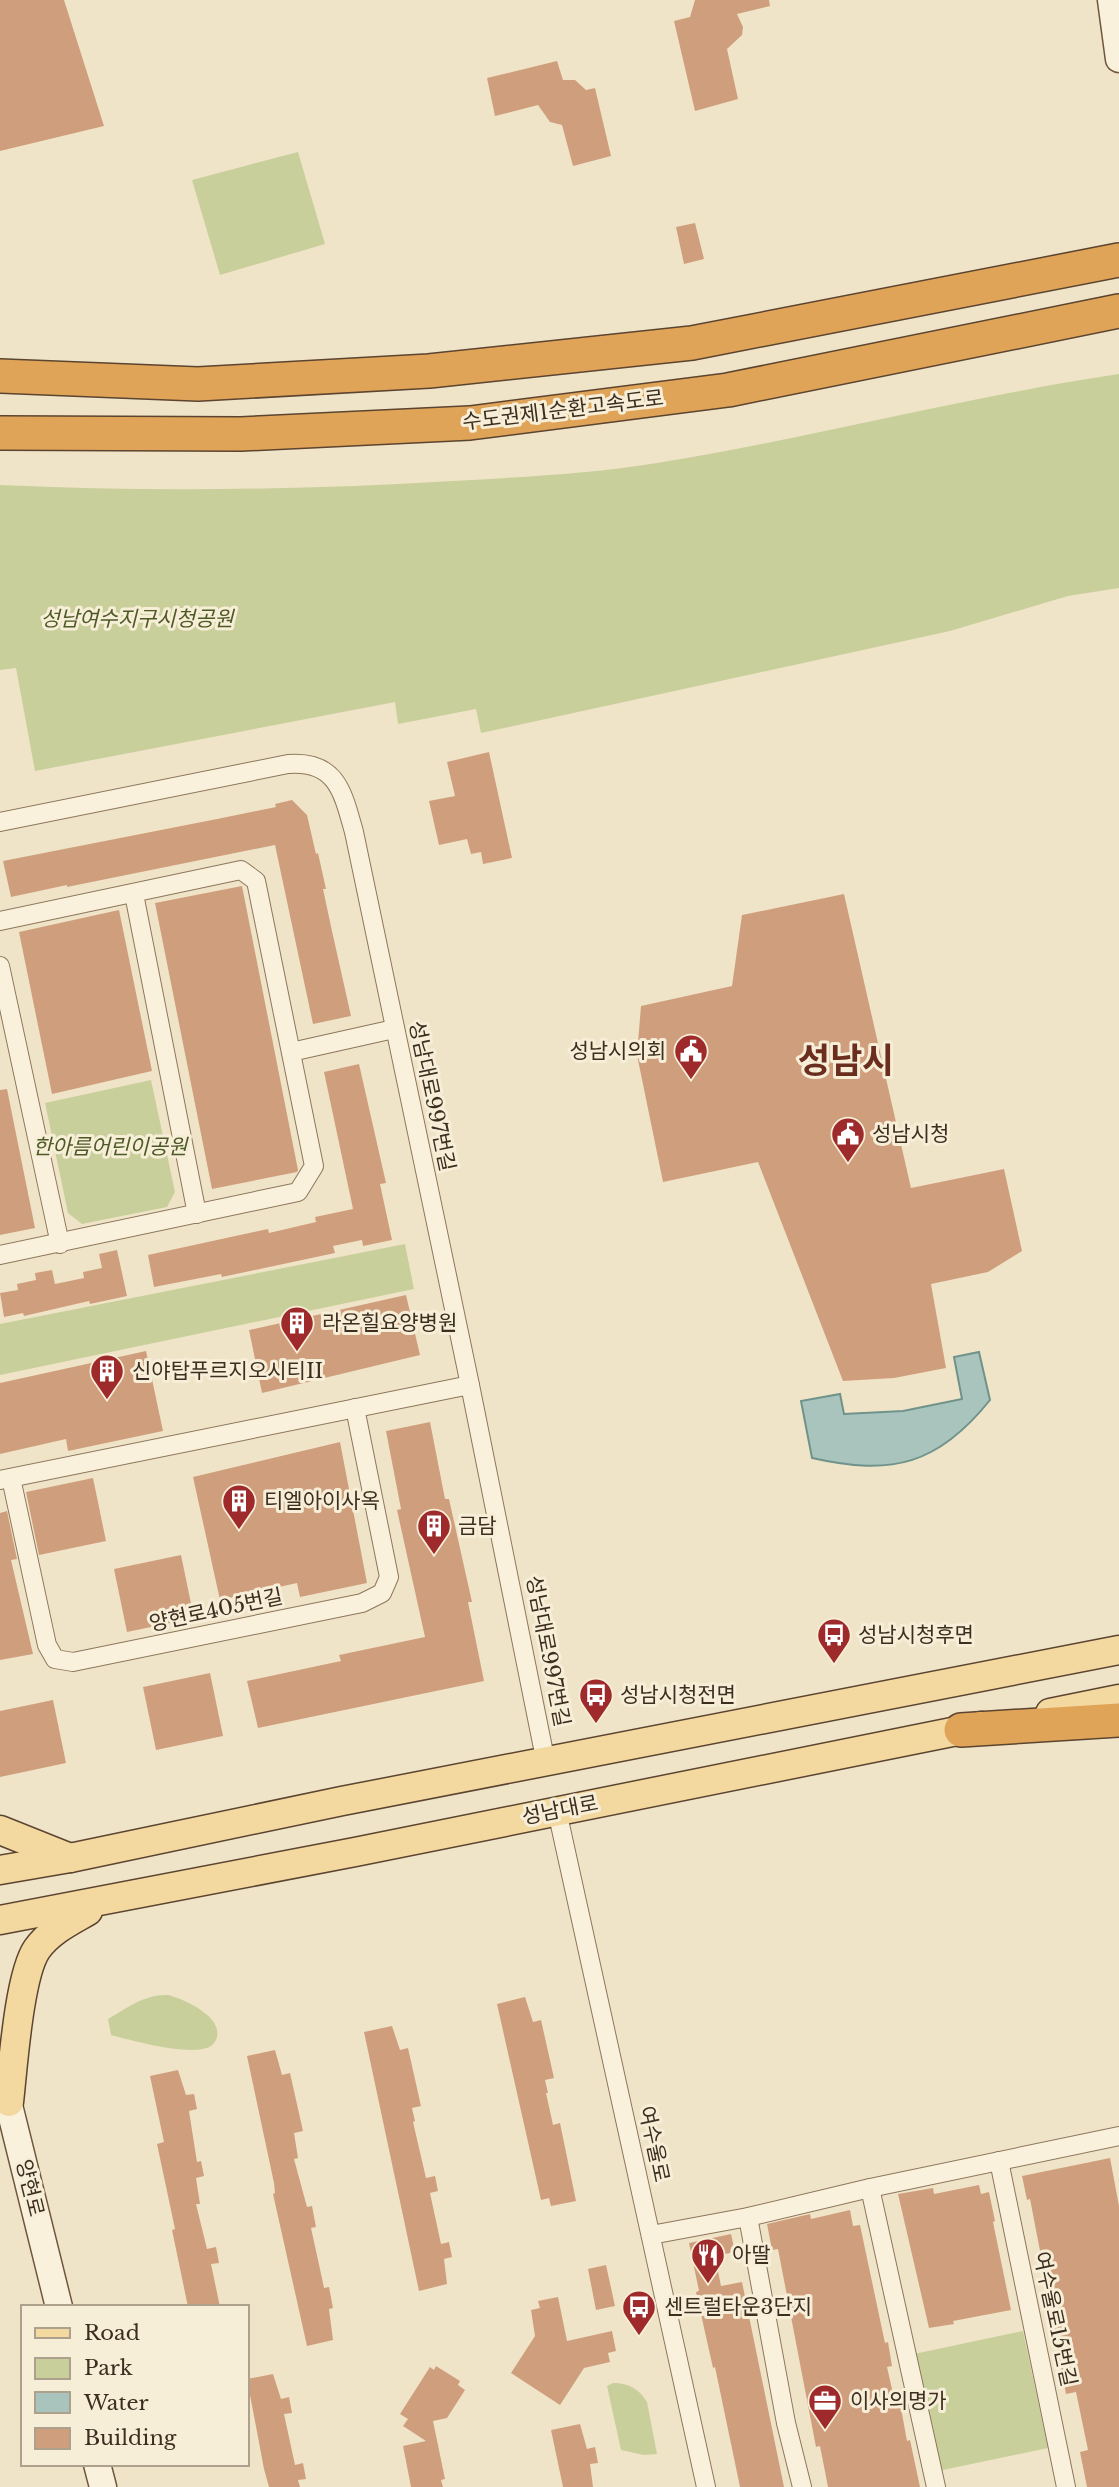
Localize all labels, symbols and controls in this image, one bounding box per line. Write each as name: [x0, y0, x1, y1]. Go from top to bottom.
street label: 수도권제1순환고속도로: [461, 385, 665, 435]
park label: 성남여수지구시청공원: [40, 606, 235, 632]
street label: 성남대로997번길: [403, 1018, 461, 1174]
public building icon: 성남시의회: [672, 1032, 710, 1081]
place label: 성남시의회: [569, 1038, 666, 1064]
district label: 성남시: [798, 1039, 894, 1082]
public building icon: 성남시청: [829, 1115, 867, 1164]
place label: 성남시청: [872, 1121, 949, 1147]
park label: 한아름어린이공원: [33, 1134, 189, 1160]
building icon: 라온힐요양병원: [278, 1304, 316, 1353]
place label: 라온힐요양병원: [322, 1310, 457, 1336]
building icon: 신야탑푸르지오시티II: [88, 1352, 126, 1401]
place label: 신야탑푸르지오시티II: [132, 1358, 323, 1384]
building icon: 티엘아이사옥: [220, 1482, 258, 1531]
place label: 티엘아이사옥: [264, 1488, 380, 1514]
building icon: 금담: [415, 1507, 453, 1556]
place label: 금담: [458, 1513, 497, 1539]
street label: 성남대로997번길: [521, 1573, 575, 1729]
street label: 양현로405번길: [147, 1583, 285, 1637]
bus stop icon: 성남시청후면: [815, 1616, 853, 1665]
place label: 성남시청후면: [858, 1622, 974, 1648]
bus stop icon: 성남시청전면: [577, 1676, 615, 1725]
place label: 성남시청전면: [620, 1682, 736, 1708]
street label: 성남대로: [520, 1790, 600, 1830]
street label: 여수울로: [633, 2104, 675, 2184]
street label: 양현로: [10, 2157, 50, 2219]
restaurant icon: 아딸: [689, 2236, 727, 2285]
place label: 아딸: [732, 2242, 771, 2268]
street label: 여수울로15번길: [1028, 2249, 1082, 2389]
bus stop icon: 센트럴타운3단지: [620, 2288, 658, 2337]
place label: 센트럴타운3단지: [664, 2294, 812, 2320]
legend: [21, 2305, 248, 2466]
text: Road: [84, 2320, 140, 2346]
text: Park: [84, 2355, 133, 2381]
office icon: 이사의명가: [806, 2382, 844, 2431]
place label: 이사의명가: [850, 2388, 947, 2414]
text: Water: [83, 2390, 148, 2416]
text: Building: [84, 2425, 177, 2451]

